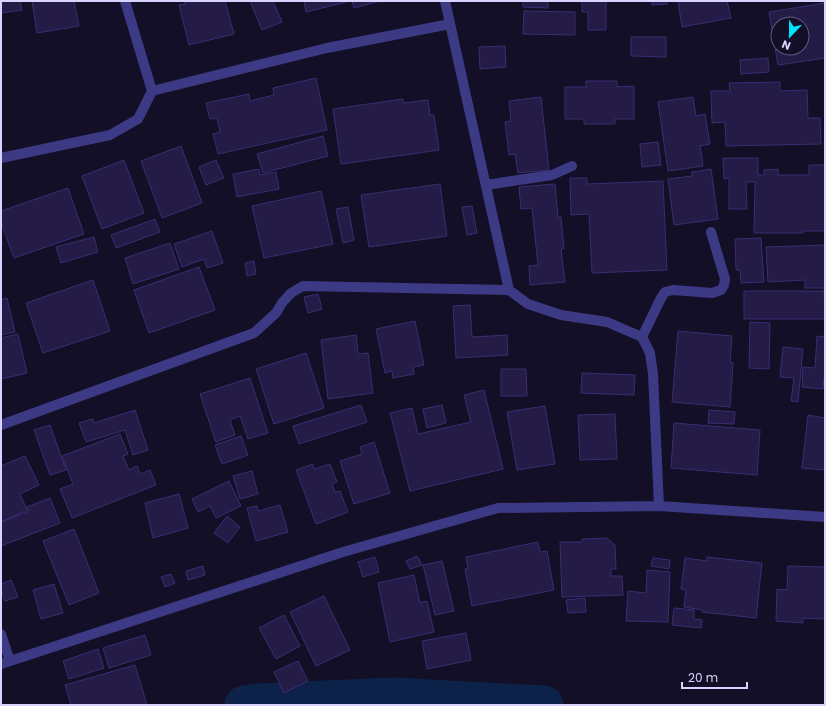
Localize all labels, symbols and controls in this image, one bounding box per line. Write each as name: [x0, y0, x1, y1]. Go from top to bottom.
north arrow: [770, 16, 810, 56]
text: N: [779, 36, 793, 54]
scale bar: [682, 664, 747, 690]
text: 20 m: [688, 669, 718, 686]

